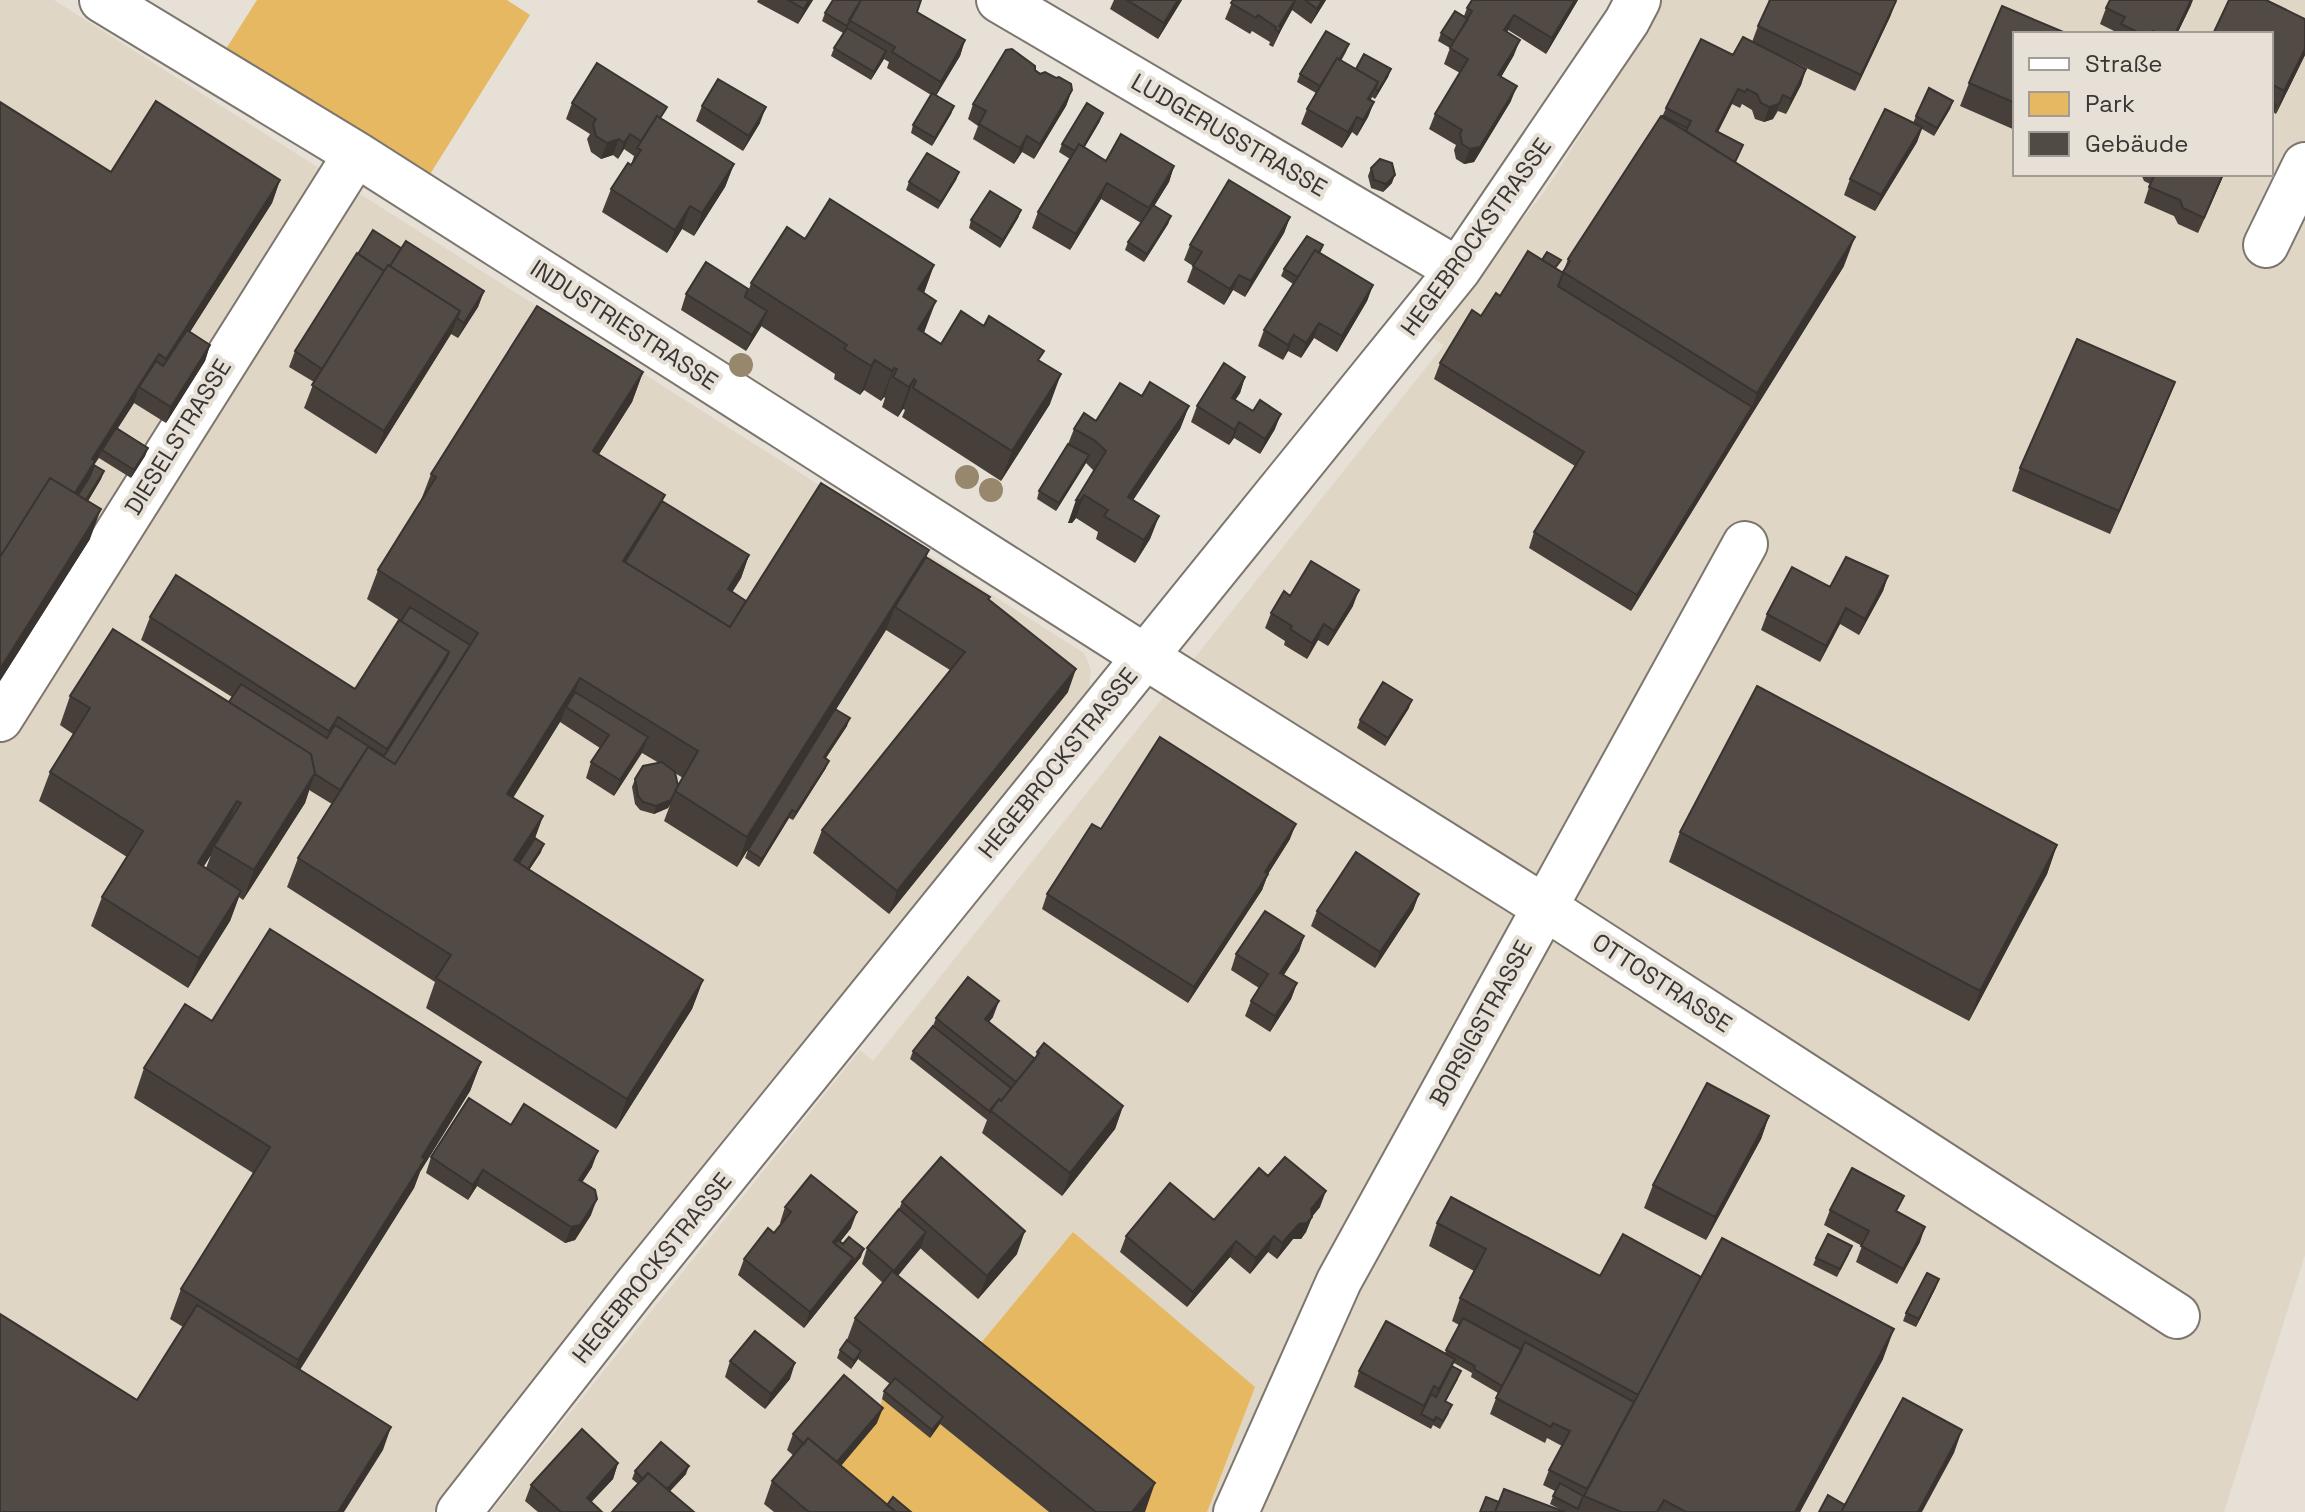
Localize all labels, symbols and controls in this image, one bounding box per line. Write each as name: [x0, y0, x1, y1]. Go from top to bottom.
legend: [2013, 32, 2273, 176]
text: Straße: [2085, 48, 2162, 79]
street label: LUDGERUSSTRASSE: [1126, 66, 1333, 203]
text: Park: [2085, 88, 2135, 119]
text: Gebäude: [2085, 128, 2188, 159]
street label: HEGEBROCKSTRASSE: [1393, 132, 1558, 342]
street label: INDUSTRIESTRASSE: [525, 252, 724, 397]
street label: DIESELSTRASSE: [117, 353, 238, 520]
street label: HEGEBROCKSTRASSE: [971, 661, 1144, 864]
street label: OTTOSTRASSE: [1587, 926, 1738, 1039]
street label: BORSIGSTRASSE: [1422, 934, 1539, 1111]
street label: HEGEBROCKSTRASSE: [565, 1166, 738, 1369]

